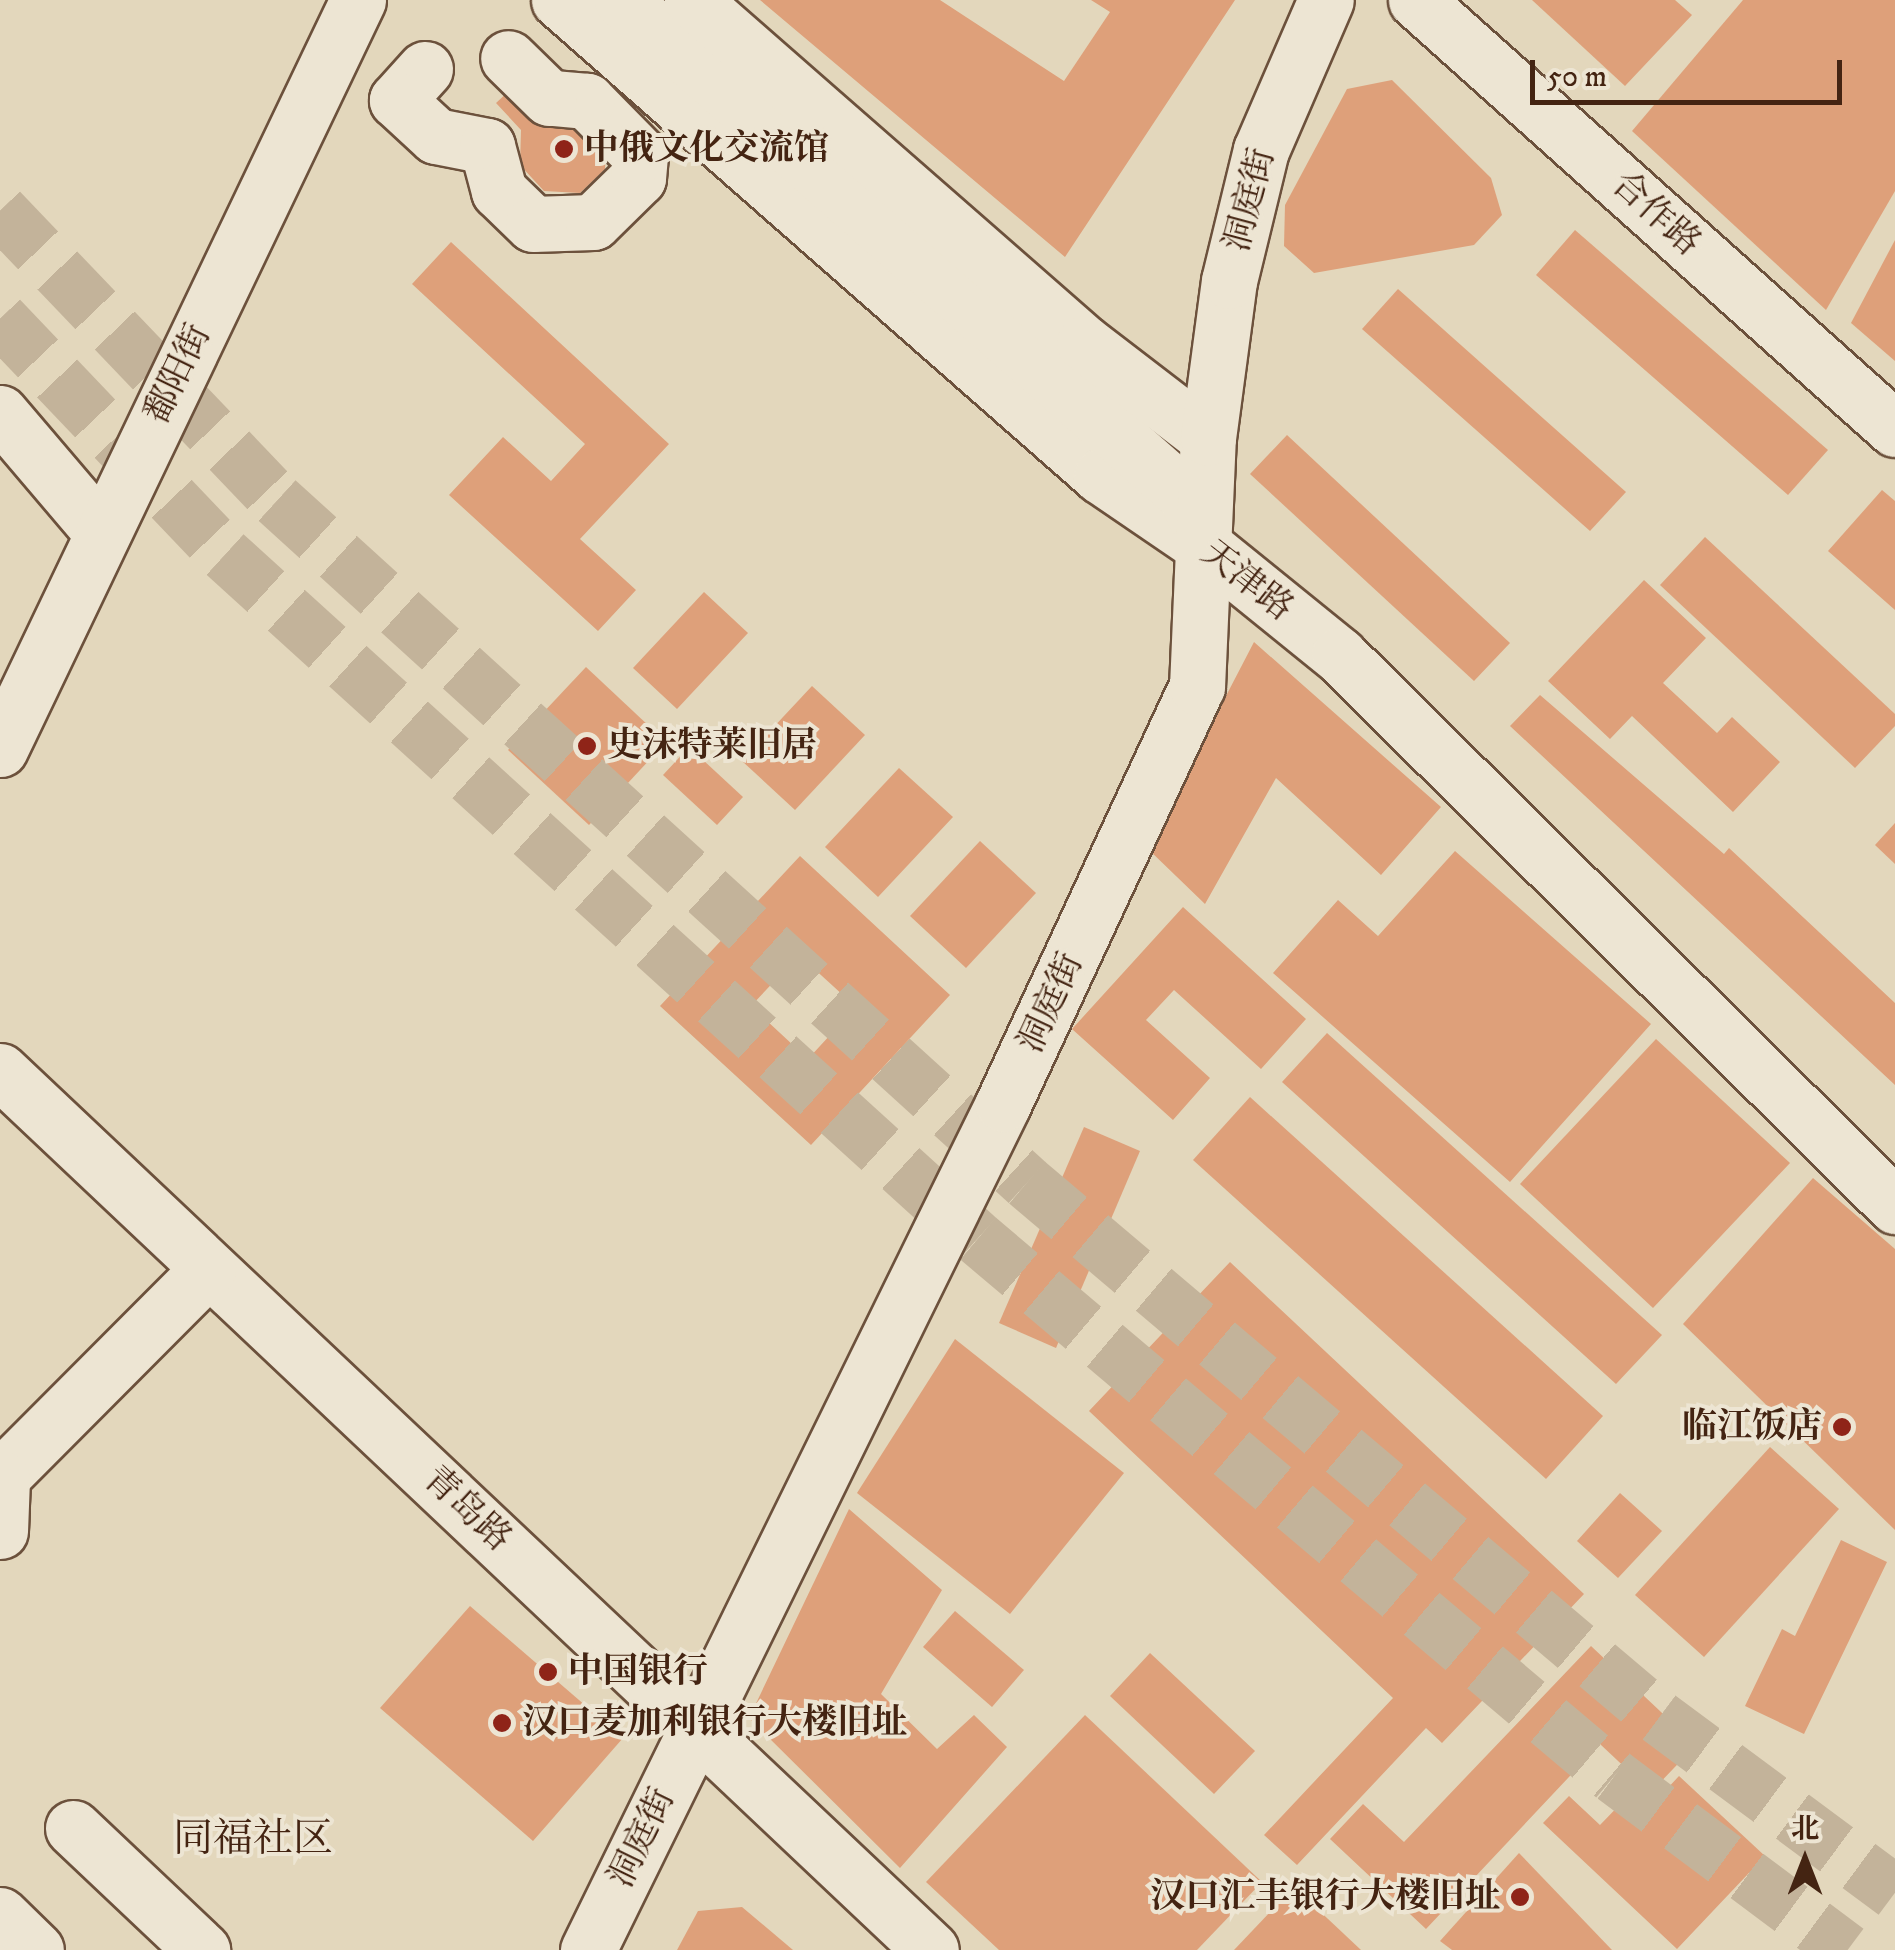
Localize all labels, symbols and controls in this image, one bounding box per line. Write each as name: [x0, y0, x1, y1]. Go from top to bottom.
scale bar: [1535, 40, 1848, 102]
text: 50 m: [1547, 59, 1607, 96]
place label: 中俄文化交流馆: [584, 128, 829, 170]
marker: 中俄文化交流馆: [553, 138, 575, 160]
street label: 洞庭街: [1216, 144, 1284, 256]
street label: 合作路: [1603, 163, 1709, 265]
street label: 鄱阳街: [136, 318, 220, 430]
street label: 天津路: [1193, 532, 1301, 630]
place label: 史沫特莱旧居: [607, 725, 817, 767]
marker: 史沫特莱旧居: [576, 735, 598, 757]
street label: 洞庭街: [1010, 947, 1092, 1059]
place label: 临江饭店: [1682, 1406, 1822, 1448]
marker: 临江饭店: [1831, 1416, 1853, 1438]
street label: 青岛路: [414, 1458, 520, 1560]
place label: 中国银行: [568, 1651, 708, 1693]
marker: 中国银行: [537, 1661, 559, 1683]
place label: 汉口麦加利银行大楼旧址: [522, 1702, 907, 1744]
marker: 汉口麦加利银行大楼旧址: [491, 1712, 513, 1734]
street label: 洞庭街: [600, 1782, 684, 1894]
north arrow: [1755, 1810, 1855, 1910]
text: 北: [1791, 1812, 1819, 1847]
district label: 同福社区: [173, 1816, 333, 1864]
place label: 汉口汇丰银行大楼旧址: [1150, 1876, 1500, 1918]
marker: 汉口汇丰银行大楼旧址: [1509, 1886, 1531, 1908]

